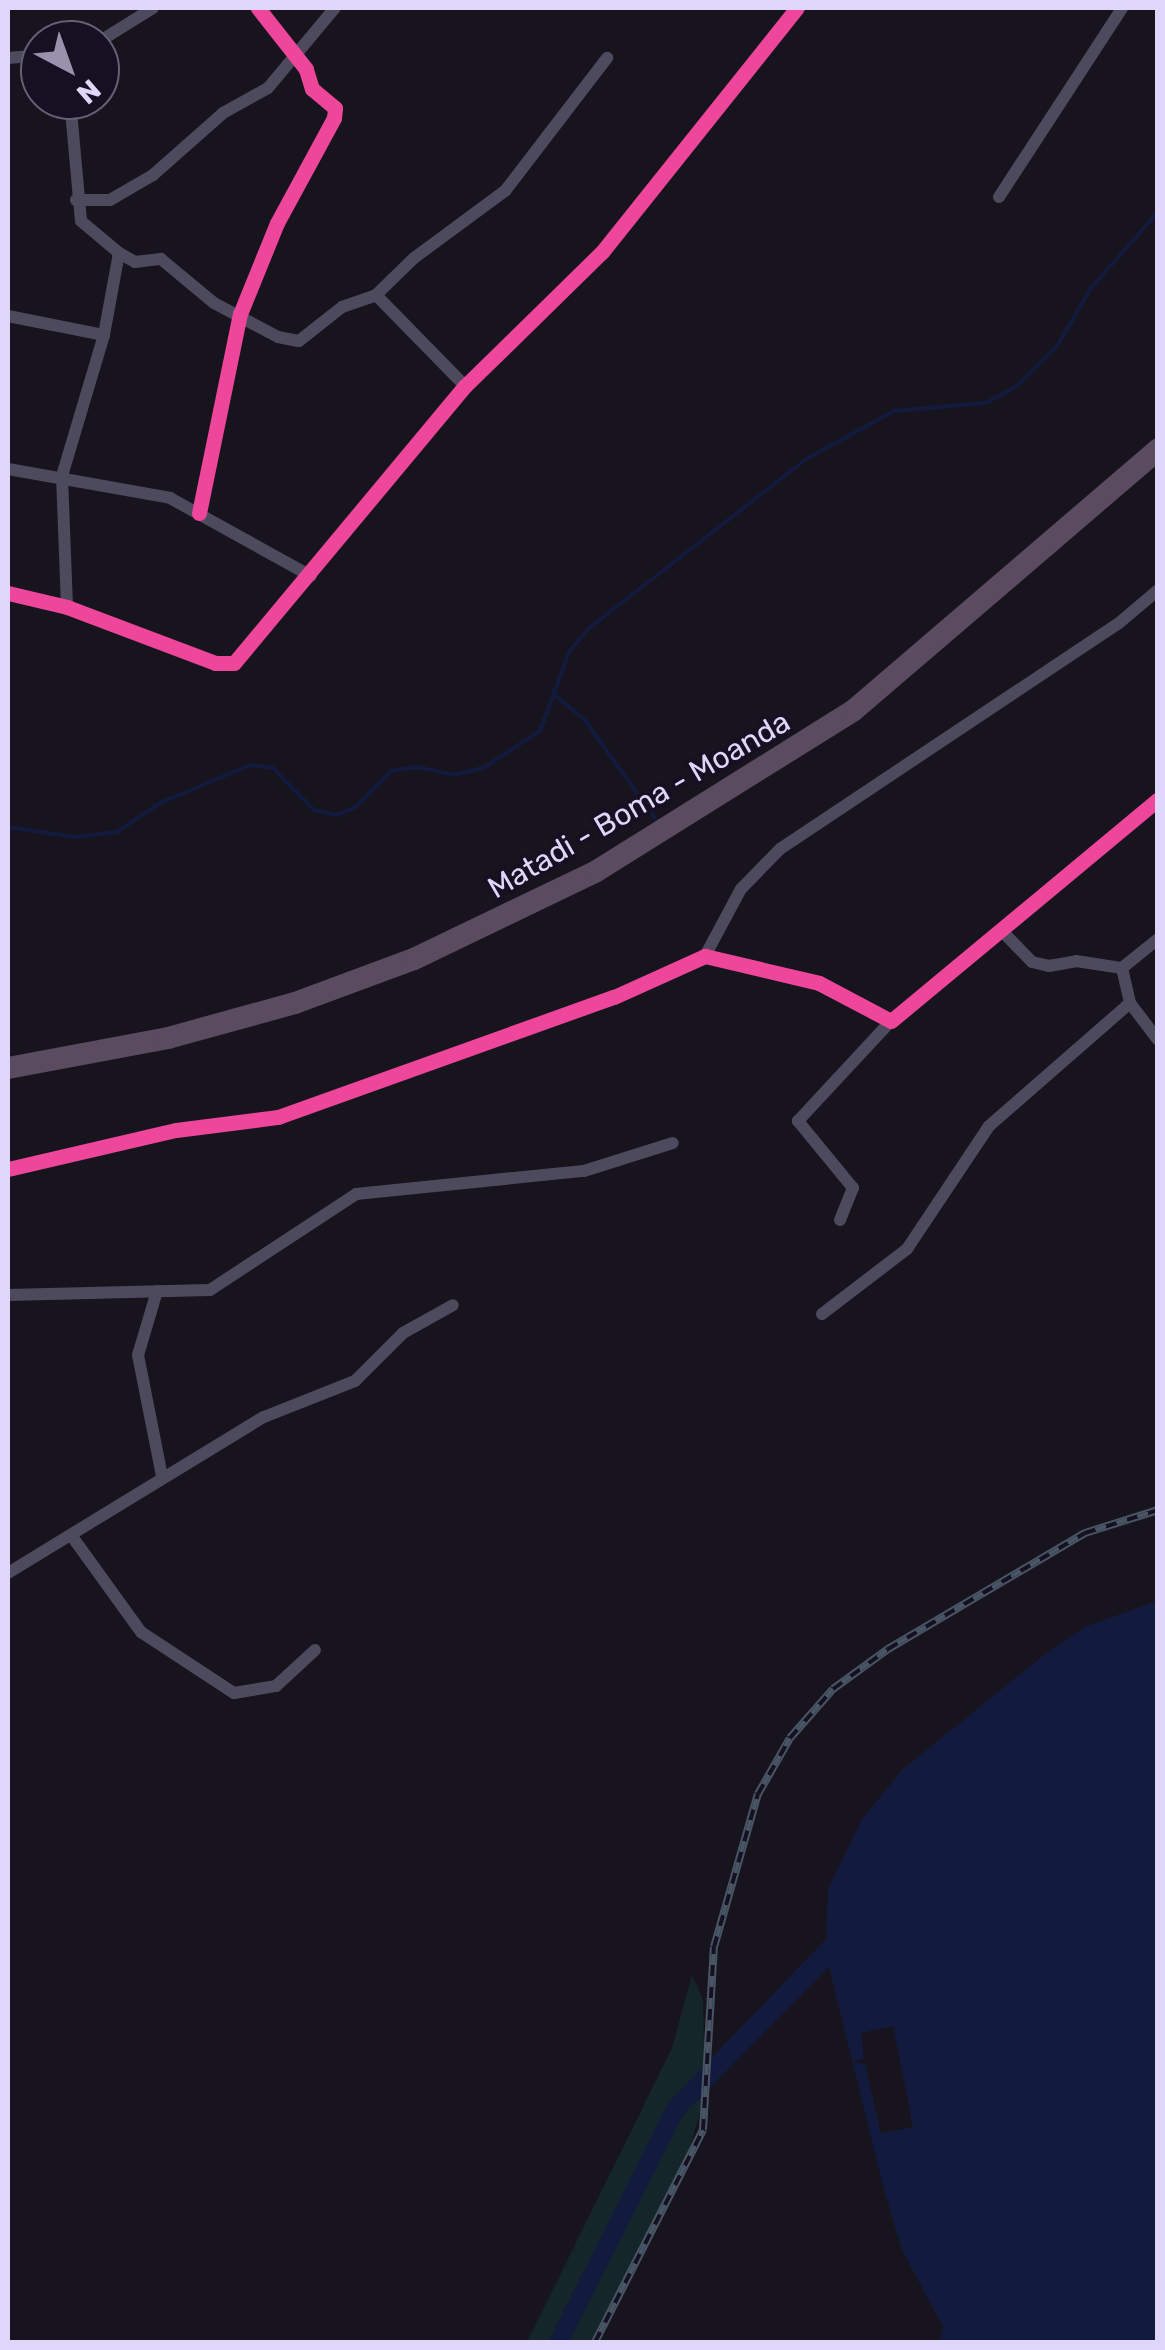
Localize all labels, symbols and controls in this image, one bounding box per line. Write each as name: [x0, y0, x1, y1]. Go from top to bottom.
north arrow: [20, 20, 120, 120]
text: N: [70, 72, 107, 111]
street label: Matadi - Boma - Moanda: [482, 704, 796, 906]

